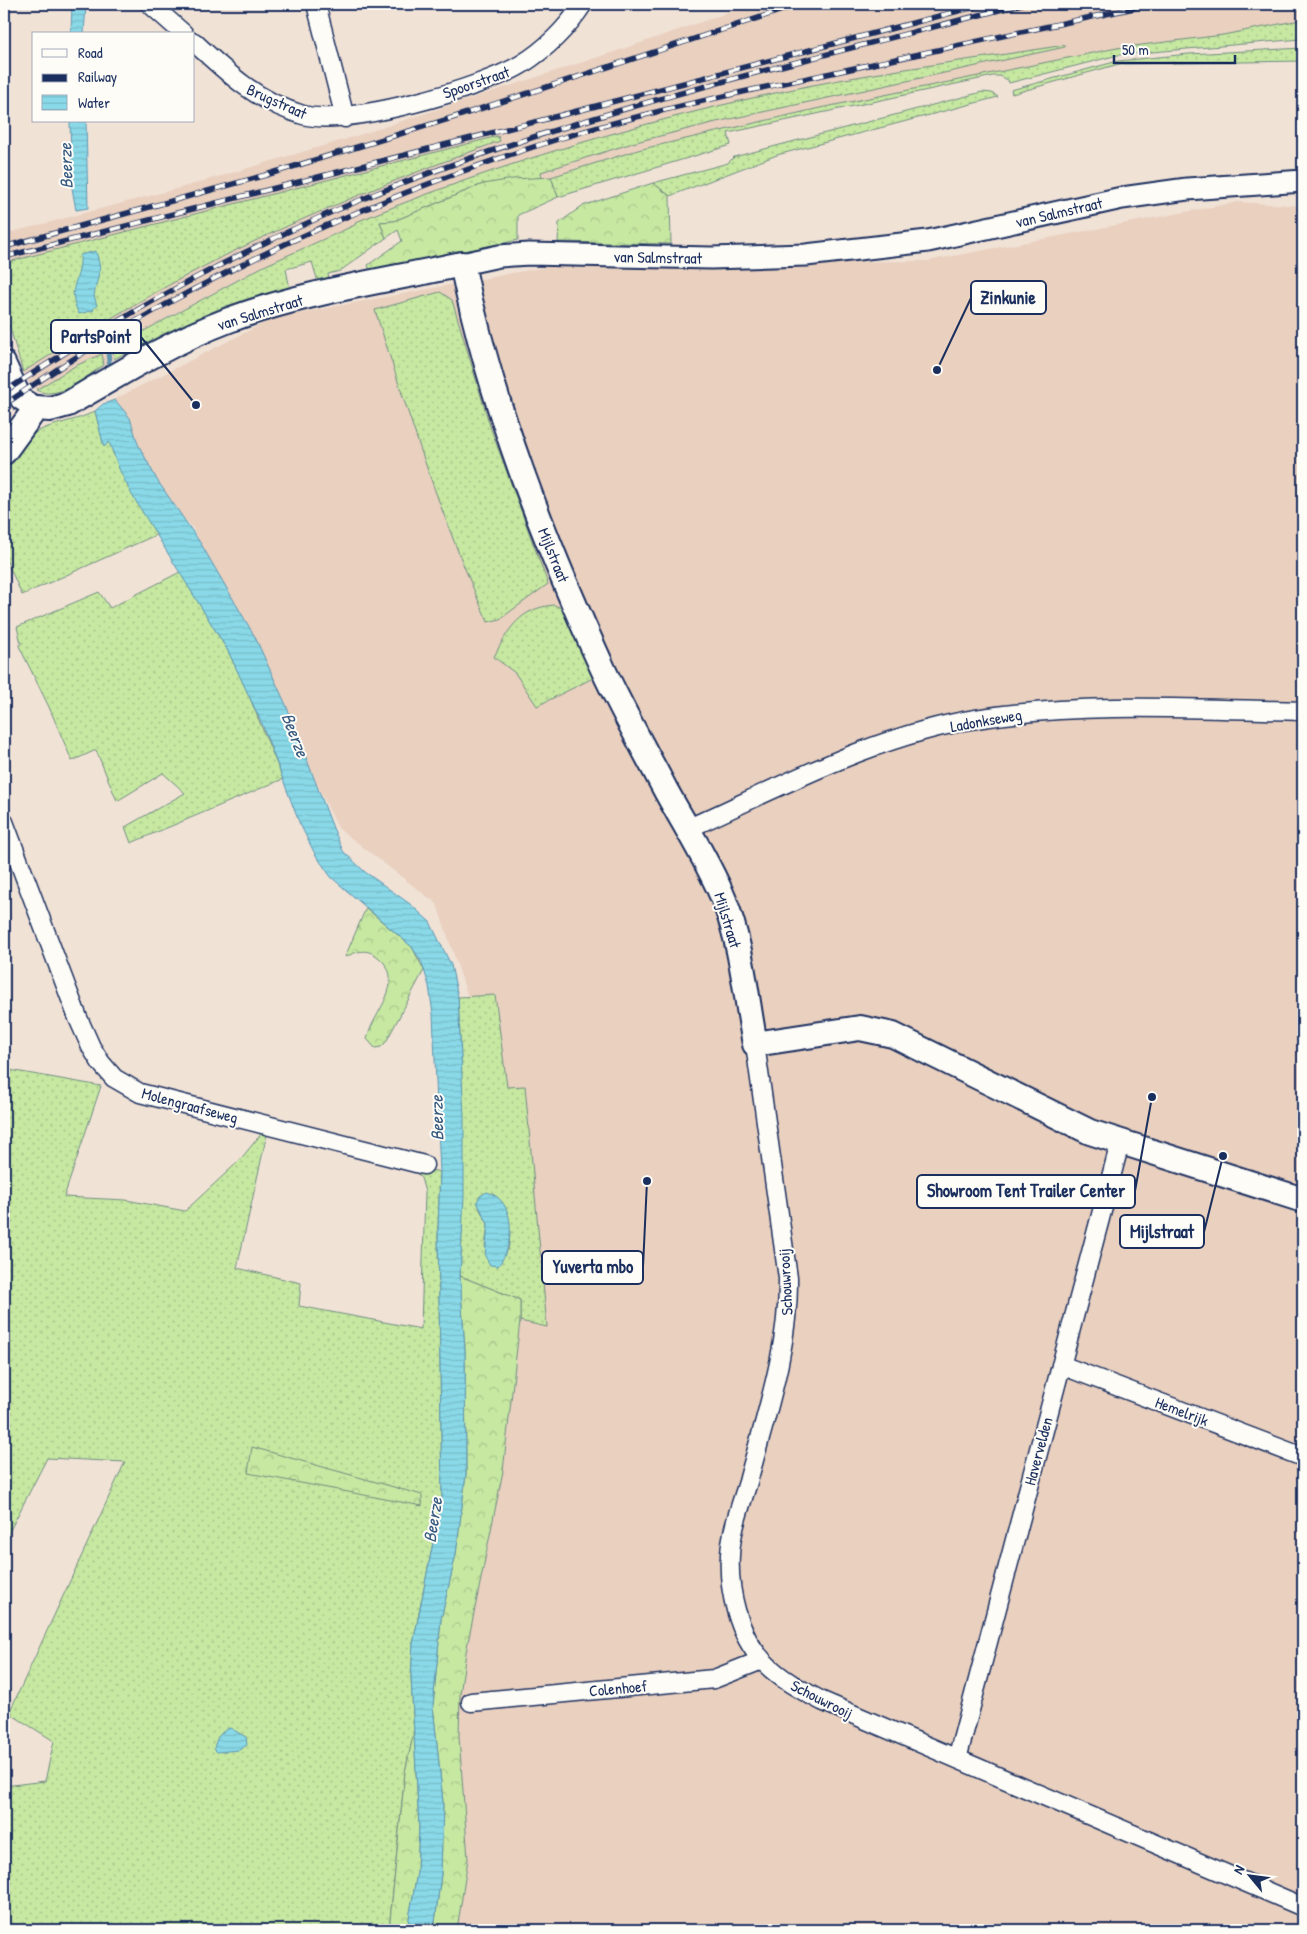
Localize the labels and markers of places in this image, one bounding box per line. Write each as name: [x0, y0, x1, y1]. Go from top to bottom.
callout: Zinkunie: [971, 281, 1046, 314]
callout: PartsPoint: [51, 320, 141, 353]
callout: Showroom Tent Trailer Center: [917, 1175, 1135, 1208]
callout: Mijlstraat: [1120, 1215, 1204, 1248]
callout: Yuverta mbo: [542, 1251, 643, 1284]

